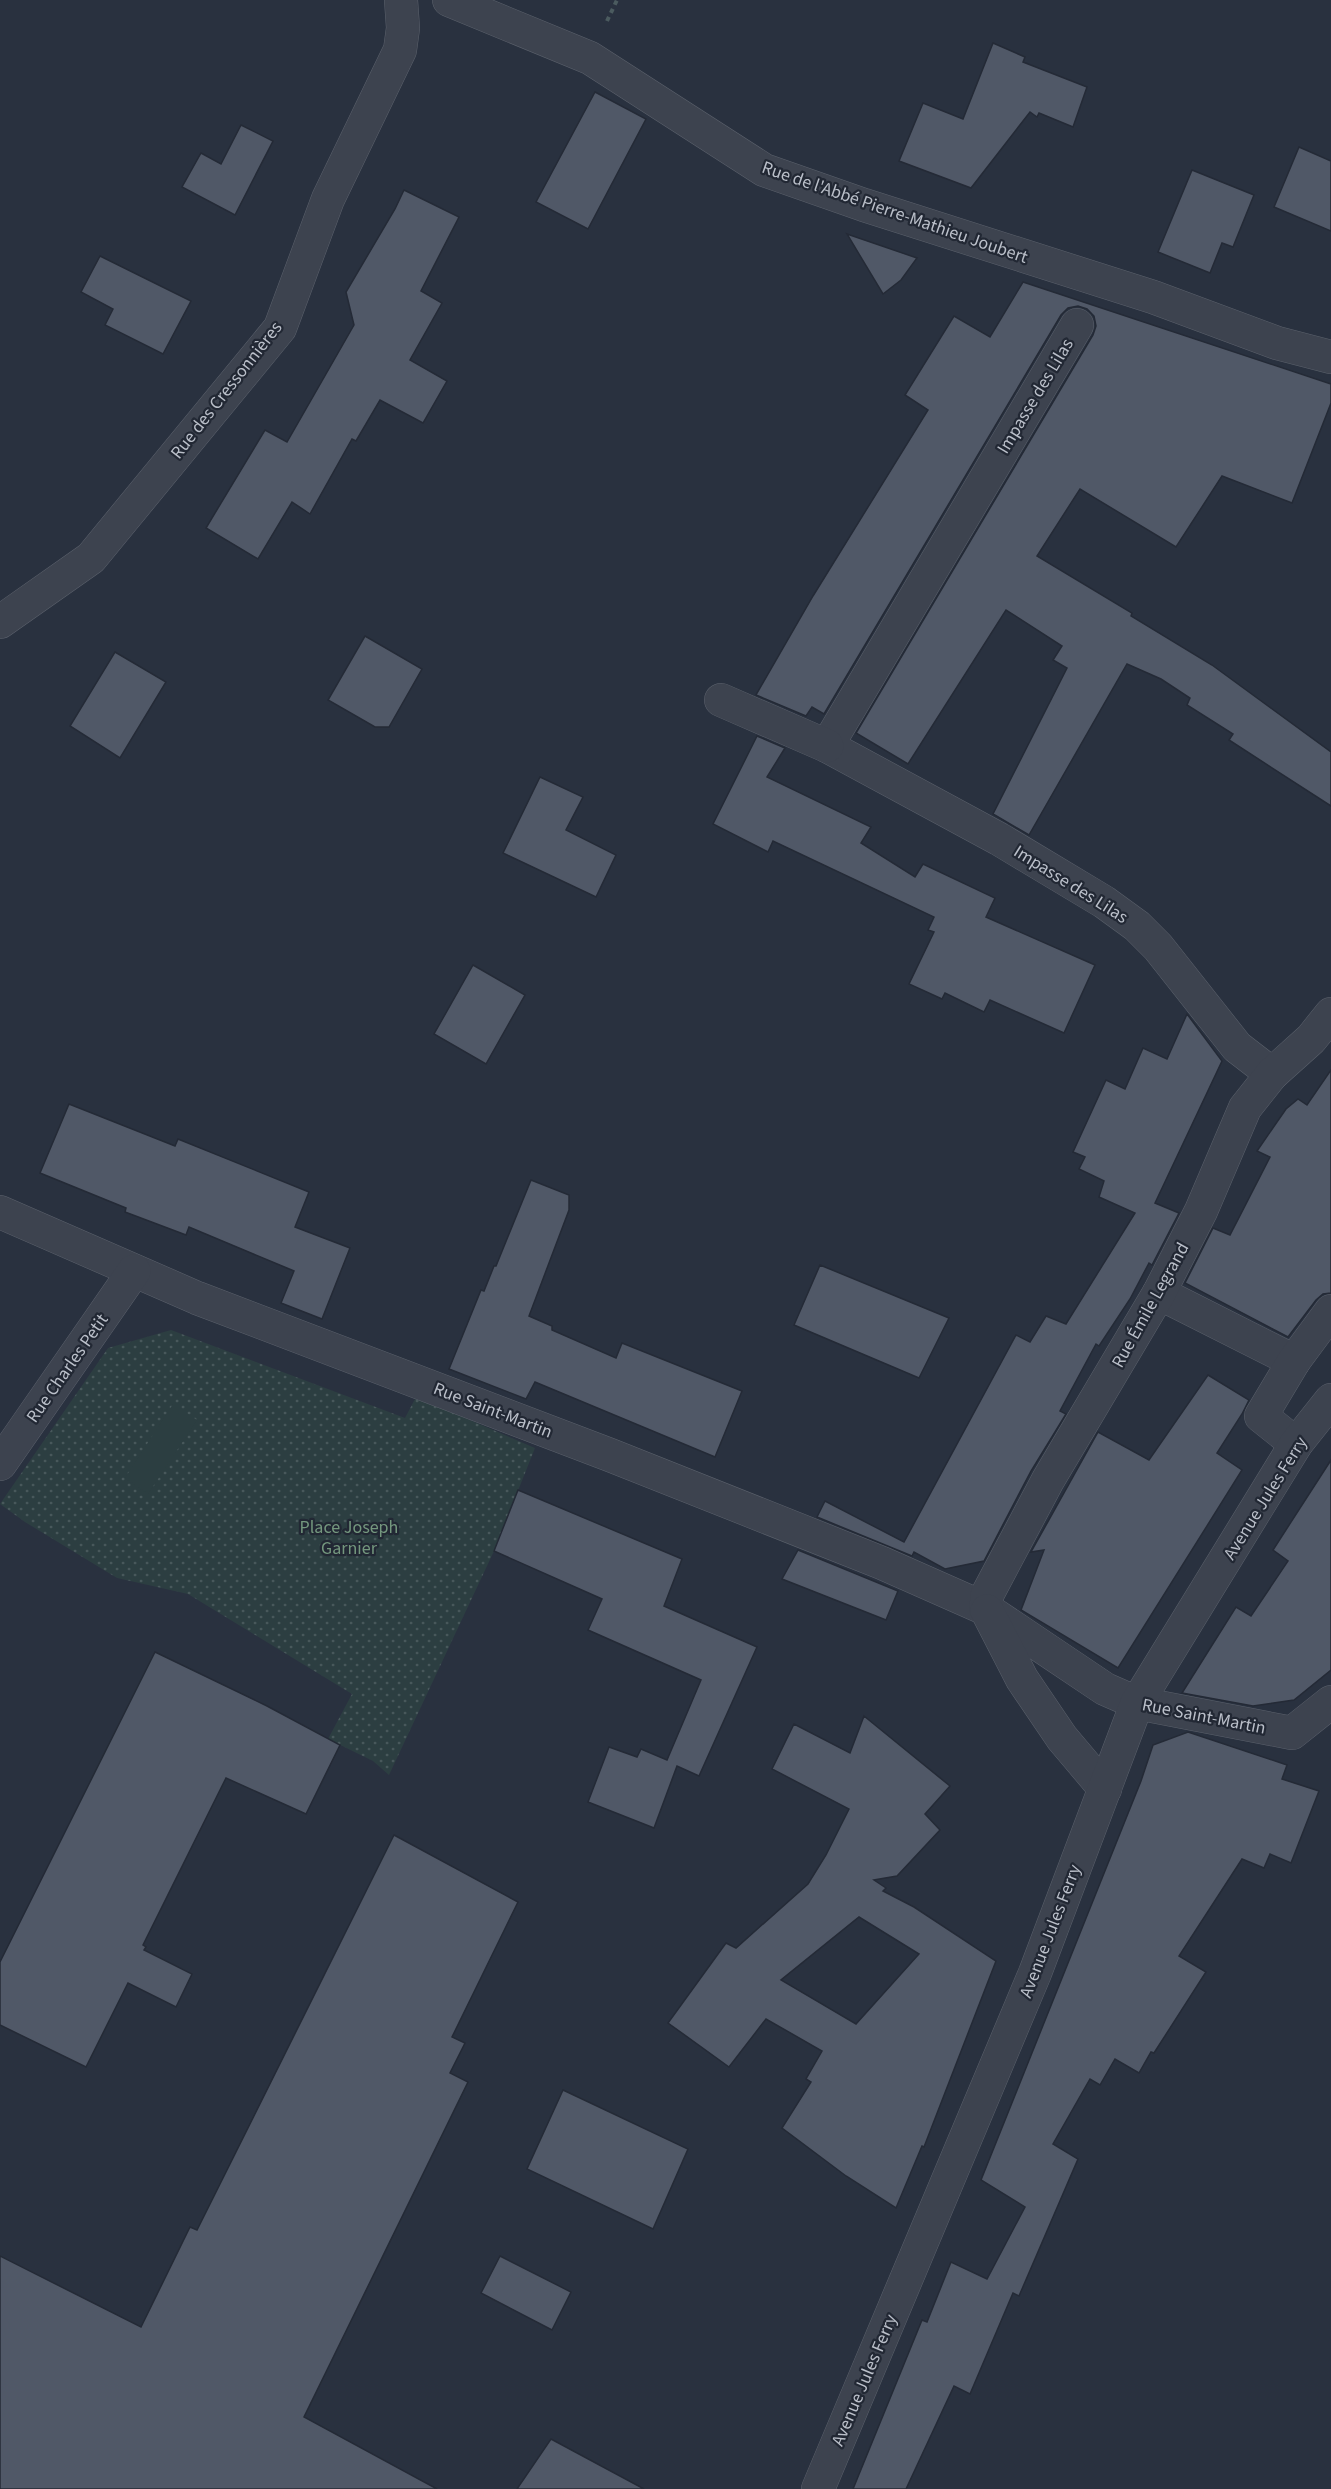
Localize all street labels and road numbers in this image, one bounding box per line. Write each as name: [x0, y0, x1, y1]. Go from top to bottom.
street label: Rue de l'Abbé Pierre-Mathieu Joubert: [758, 155, 1031, 270]
street label: Rue des Cressonnières: [165, 316, 288, 464]
street label: Impasse des Lilas: [991, 334, 1080, 459]
street label: Impasse des Lilas: [1009, 839, 1133, 930]
street label: Rue Émile Legrand: [1106, 1238, 1195, 1372]
street label: Rue Charles Petit: [21, 1309, 114, 1428]
street label: Rue Saint-Martin: [430, 1376, 556, 1445]
street label: Avenue Jules Ferry: [1217, 1431, 1314, 1565]
street label: Rue Saint-Martin: [1140, 1692, 1268, 1741]
street label: Avenue Jules Ferry: [1014, 1860, 1088, 2002]
street label: Avenue Jules Ferry: [825, 2310, 904, 2450]

